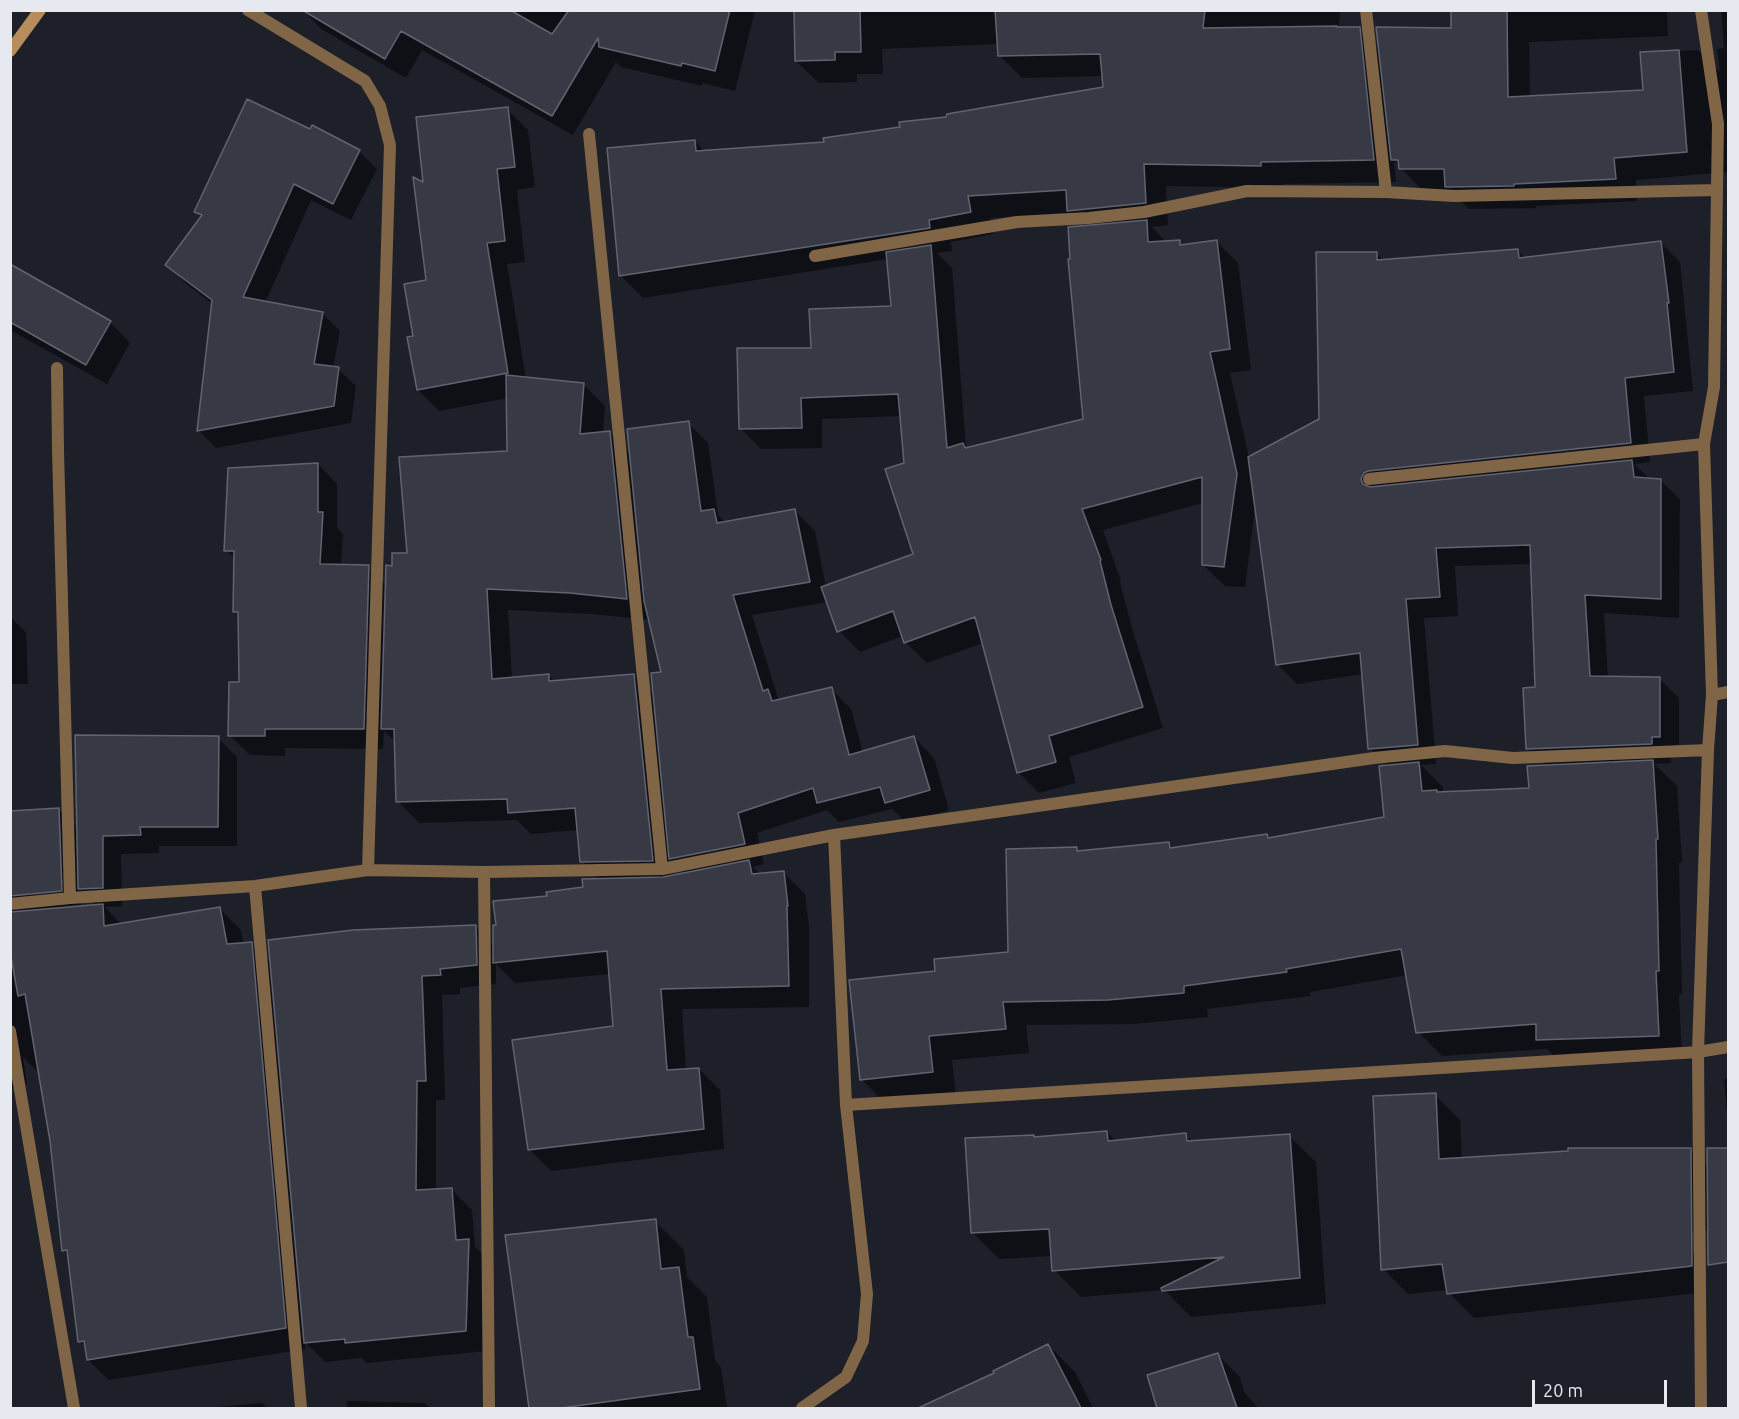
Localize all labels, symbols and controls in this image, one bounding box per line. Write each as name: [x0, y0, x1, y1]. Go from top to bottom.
scale bar: [1535, 1368, 1670, 1406]
text: 20 m: [1543, 1380, 1583, 1400]

